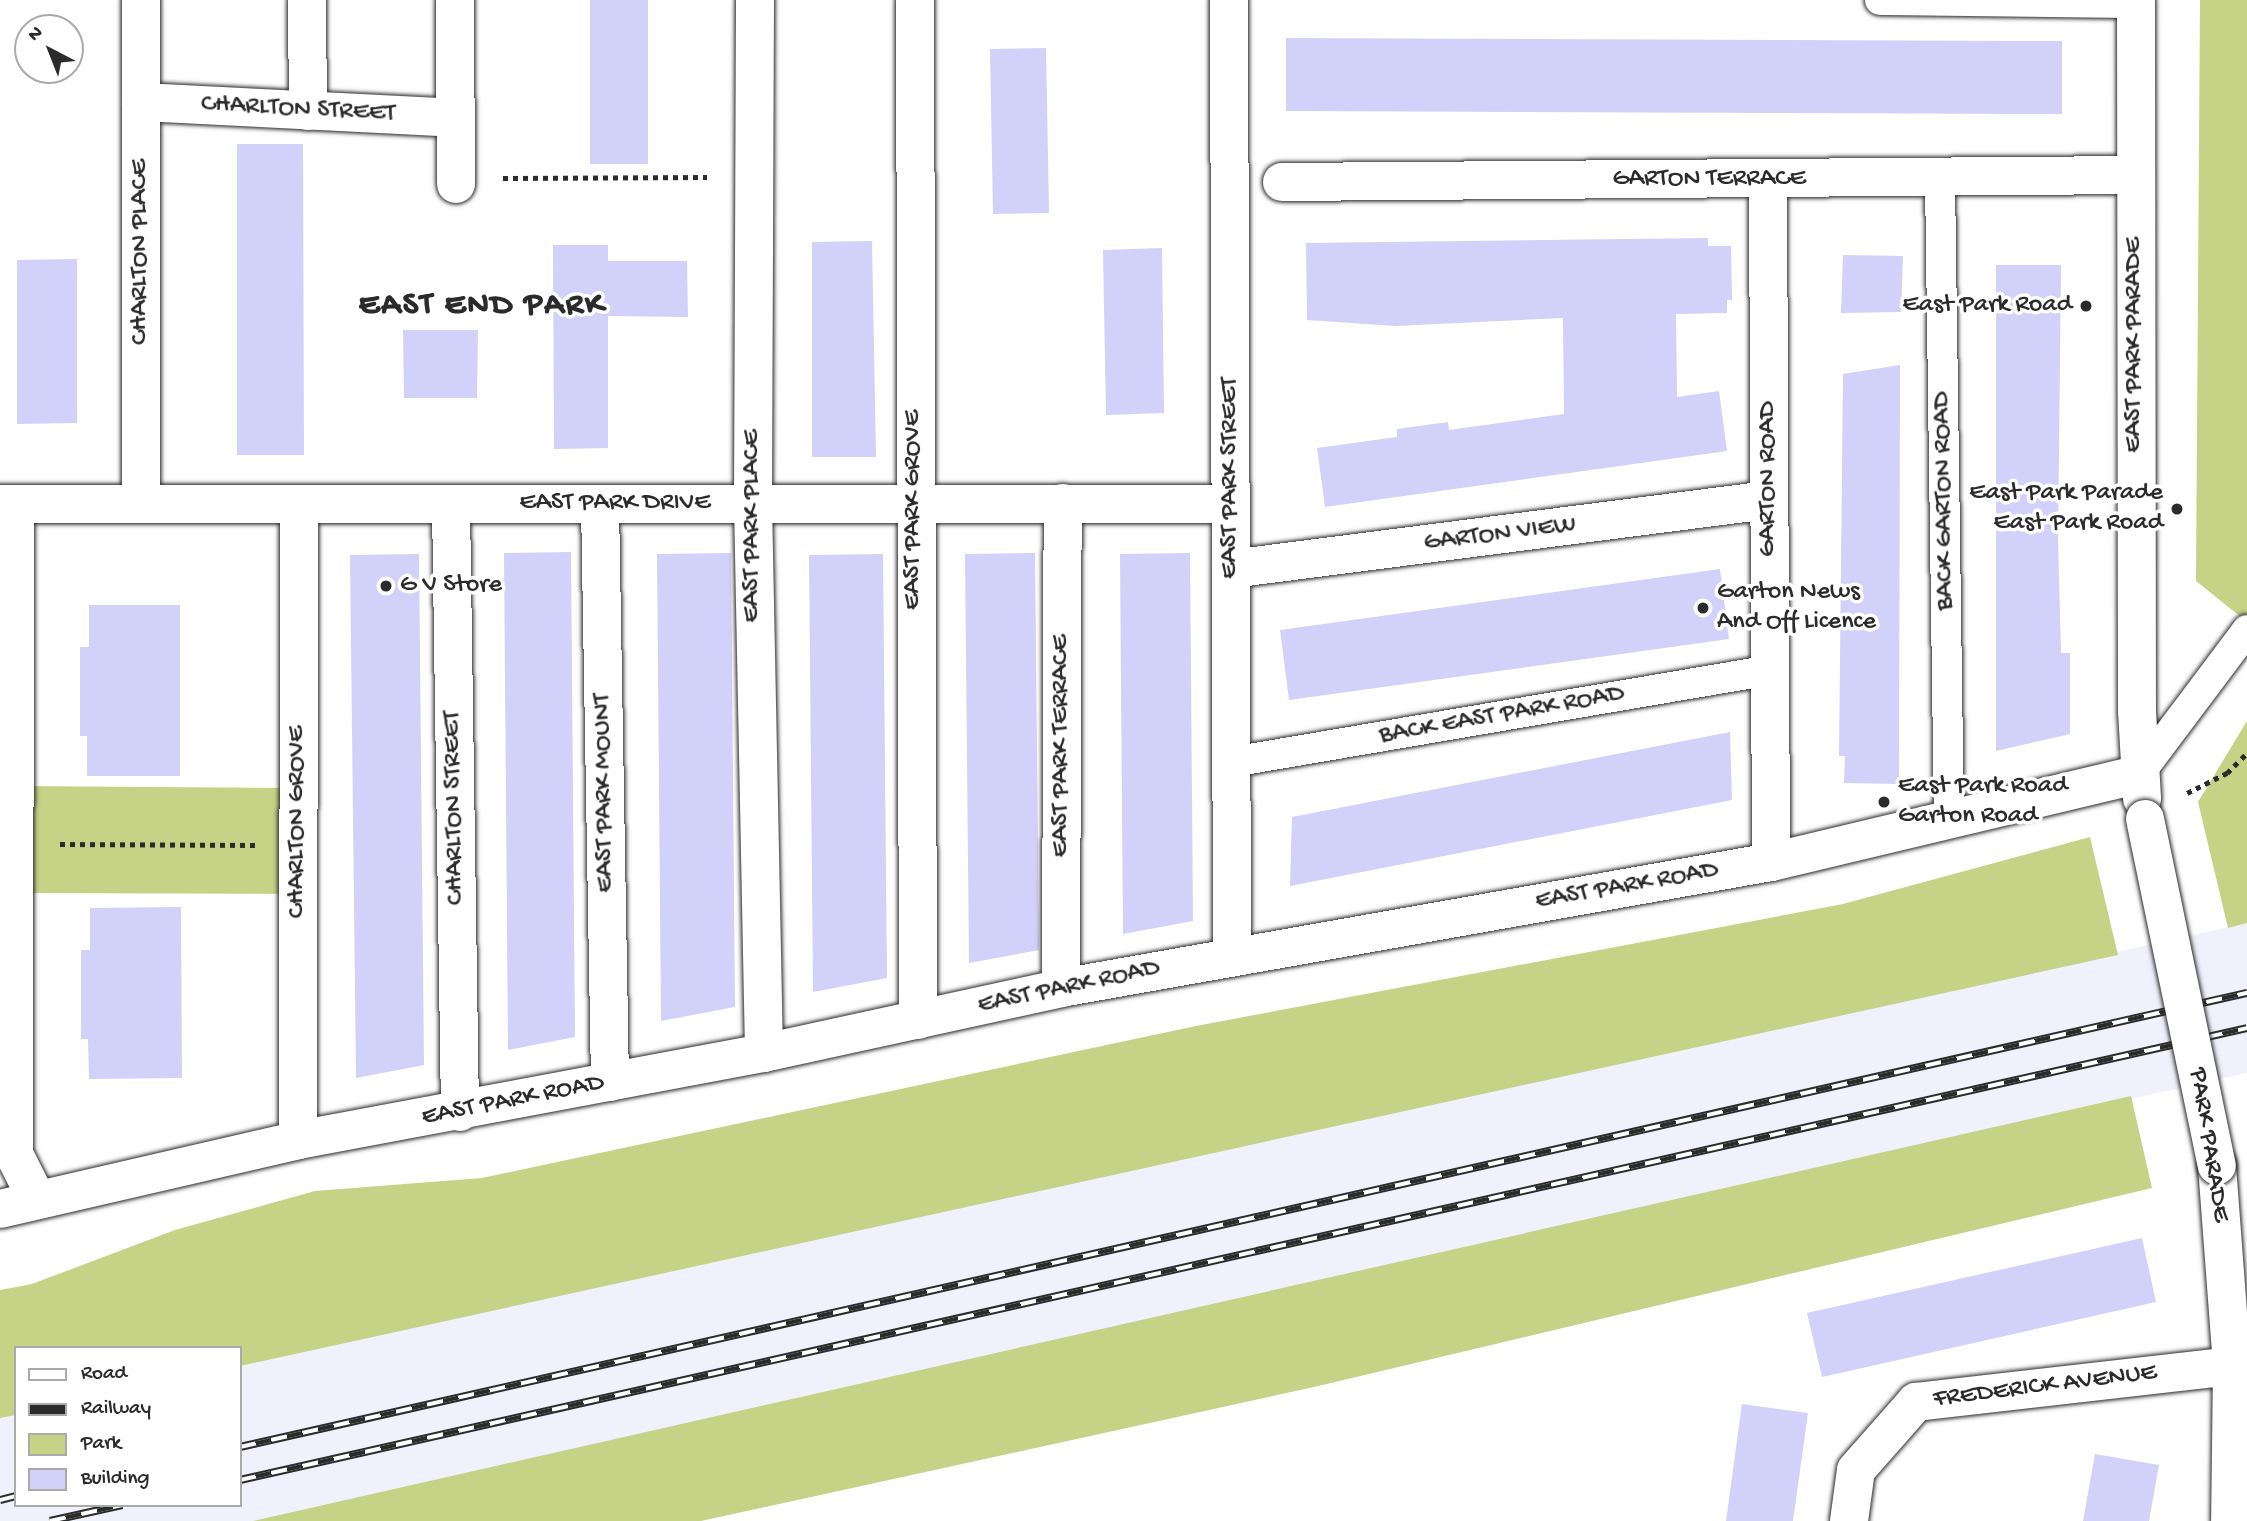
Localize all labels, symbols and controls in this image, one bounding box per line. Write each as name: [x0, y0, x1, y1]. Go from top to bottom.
north arrow: [14, 14, 84, 84]
text: N: [24, 22, 48, 47]
street label: CHARLTON STREET: [200, 89, 396, 131]
street label: CHARLTON PLACE: [125, 159, 157, 345]
street label: GARTON TERRACE: [1612, 164, 1806, 196]
street label: EAST PARK PARADE: [2119, 237, 2151, 453]
district label: EAST END PARK: [360, 287, 604, 327]
place label: East Park Road: [1903, 290, 2072, 322]
marker: East Park Road: [2078, 298, 2094, 314]
street label: EAST PARK STREET: [1215, 377, 1247, 579]
street label: BACK GARTON ROAD: [1927, 391, 1963, 611]
street label: GARTON ROAD: [1753, 401, 1785, 557]
street label: EAST PARK GROVE: [898, 410, 930, 610]
street label: EAST PARK PLACE: [737, 429, 769, 623]
place label: East Park Parade East Park Road: [1969, 478, 2163, 540]
street label: EAST PARK DRIVE: [519, 488, 711, 520]
marker: East Park Parade East Park Road: [2169, 501, 2185, 517]
street label: GARTON VIEW: [1422, 510, 1578, 560]
place label: G V Store: [400, 570, 502, 602]
place label: Garton News And Off Licence: [1717, 577, 1876, 638]
marker: G V Store: [378, 578, 394, 594]
marker: Garton News And Off Licence: [1695, 600, 1711, 616]
street label: EAST PARK TERRACE: [1046, 635, 1078, 857]
street label: BACK EAST PARK ROAD: [1377, 679, 1627, 753]
street label: EAST PARK MOUNT: [588, 693, 622, 893]
street label: CHARLTON STREET: [438, 711, 472, 905]
street label: CHARLTON GROVE: [282, 726, 314, 918]
place label: East Park Road Garton Road: [1898, 771, 2067, 832]
marker: East Park Road Garton Road: [1876, 794, 1892, 810]
street label: EAST PARK ROAD: [1533, 856, 1721, 918]
street label: EAST PARK ROAD: [975, 953, 1163, 1023]
street label: PARK PARADE: [2180, 1066, 2236, 1224]
street label: EAST PARK ROAD: [419, 1068, 607, 1134]
legend: [14, 1346, 242, 1507]
street label: FREDERICK AVENUE: [1931, 1358, 2159, 1416]
text: Road: [81, 1362, 127, 1387]
text: Railway: [81, 1397, 151, 1422]
text: Park: [81, 1432, 121, 1457]
text: Building: [81, 1467, 150, 1492]

